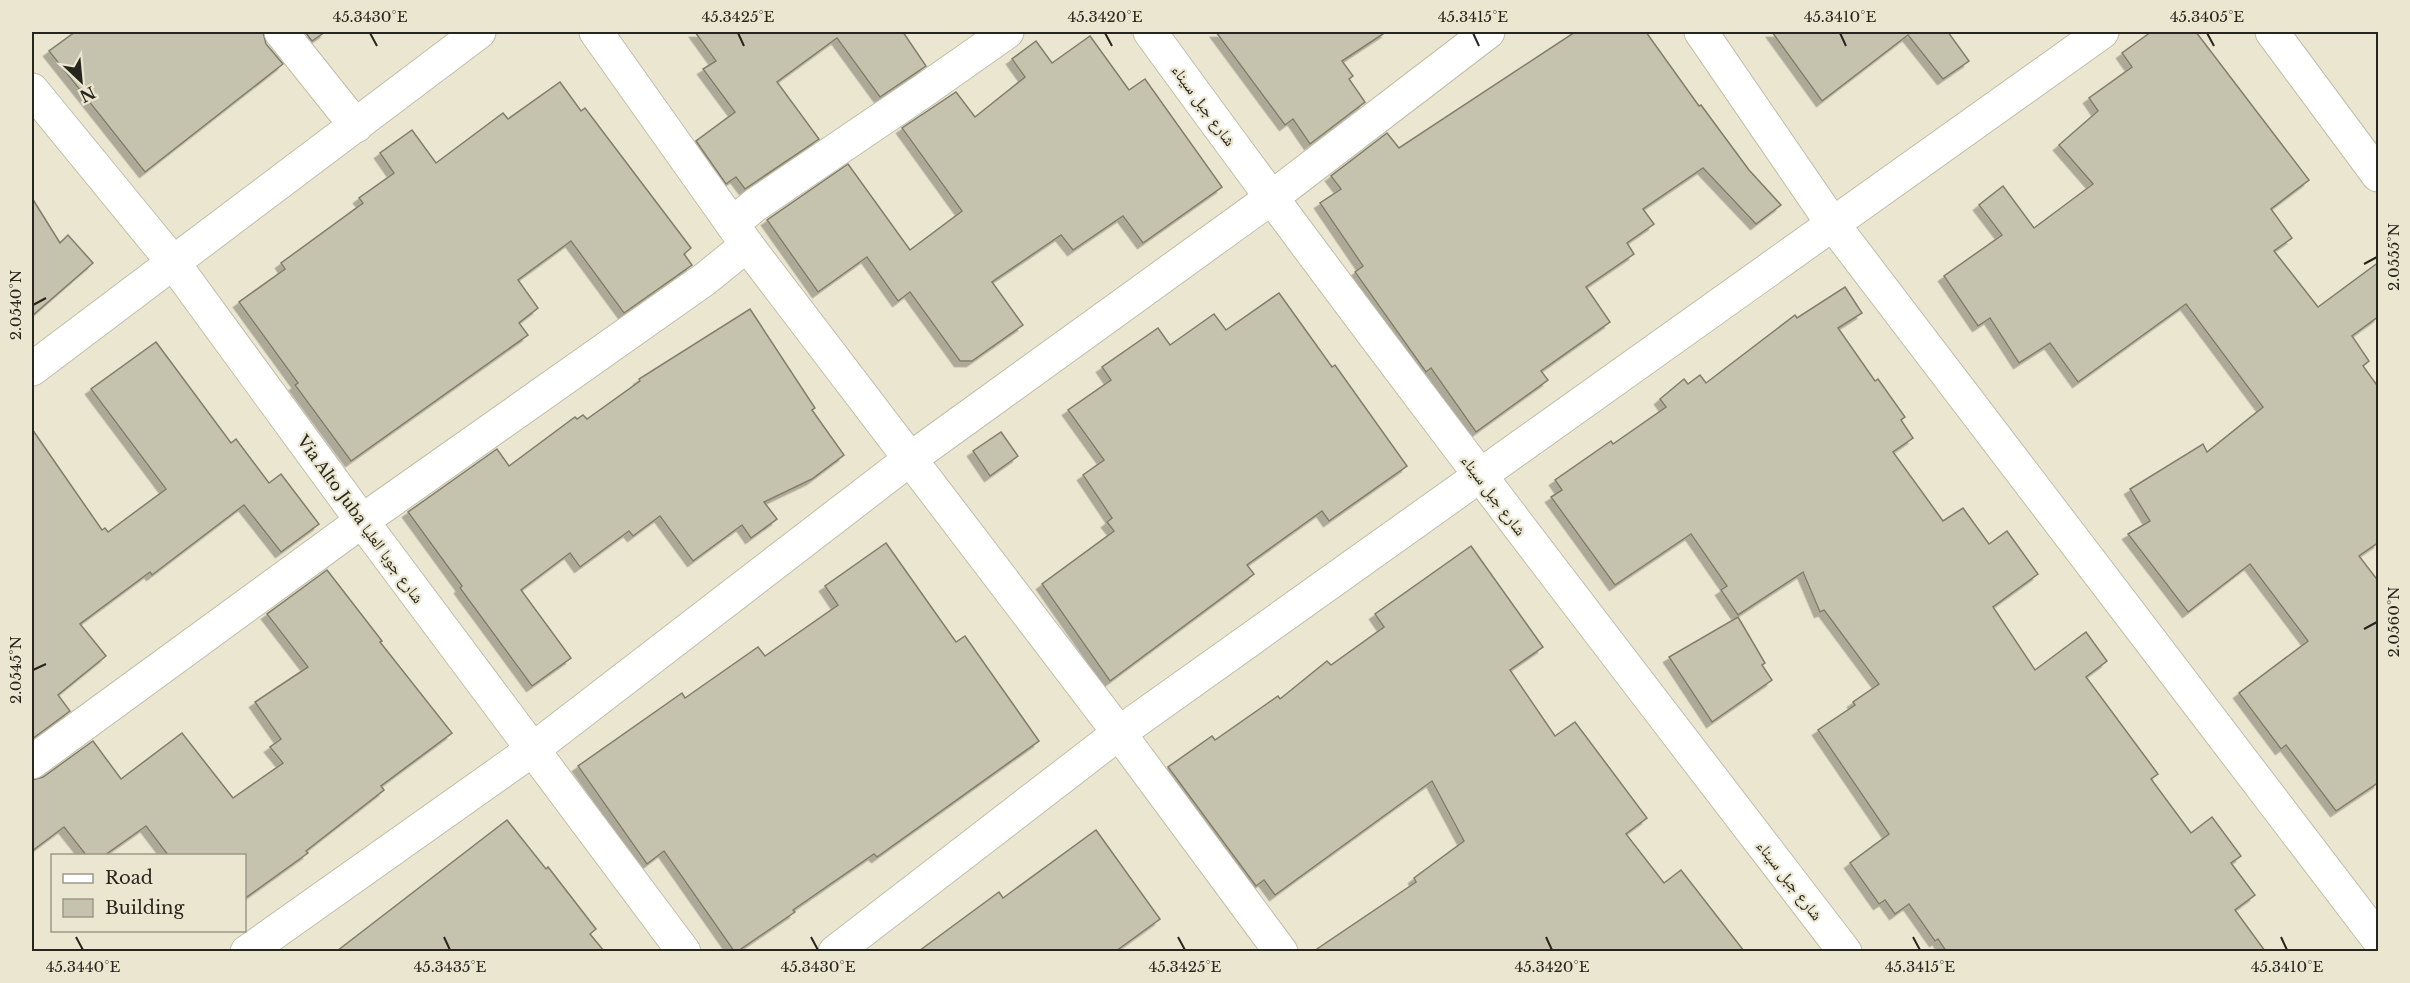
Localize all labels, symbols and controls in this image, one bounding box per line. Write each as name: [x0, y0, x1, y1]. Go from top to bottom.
text: 45.3430°E: [332, 7, 408, 26]
text: 45.3425°E: [702, 7, 775, 26]
text: 45.3420°E: [1067, 7, 1143, 26]
text: 45.3415°E: [1438, 7, 1508, 26]
text: 45.3410°E: [1804, 7, 1876, 26]
text: 45.3405°E: [2170, 7, 2244, 26]
north arrow: [51, 51, 111, 111]
street label: شارع جبل سيناء: [1167, 60, 1240, 150]
text: N: [76, 82, 99, 107]
text: 2.0555°N: [2384, 223, 2403, 291]
text: 2.0540°N: [6, 270, 25, 340]
street label: Via Alto Juba شارع جوبا العليا: [292, 430, 429, 608]
street label: شارع جبل سيناء: [1456, 451, 1531, 540]
text: 2.0560°N: [2384, 586, 2403, 658]
text: 2.0545°N: [6, 636, 25, 704]
street label: شارع جبل سيناء: [1752, 836, 1827, 925]
legend: [51, 854, 246, 932]
text: Road: [105, 867, 153, 889]
text: Building: [105, 897, 184, 919]
text: 45.3440°E: [46, 957, 120, 976]
text: 45.3435°E: [414, 957, 487, 976]
text: 45.3430°E: [780, 957, 856, 976]
text: 45.3425°E: [1149, 957, 1222, 976]
text: 45.3420°E: [1514, 957, 1590, 976]
text: 45.3415°E: [1885, 957, 1955, 976]
text: 45.3410°E: [2251, 957, 2323, 976]

